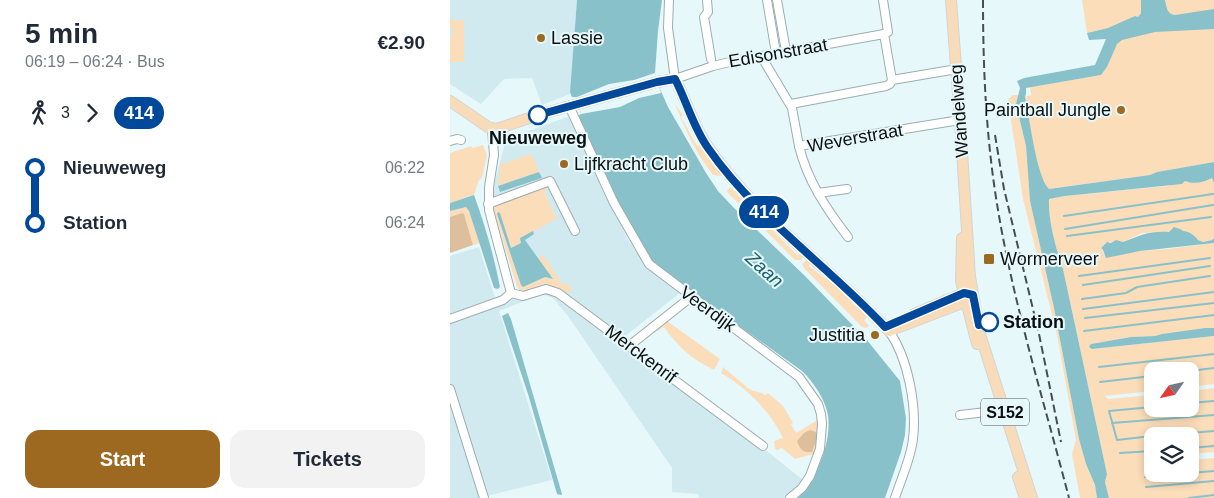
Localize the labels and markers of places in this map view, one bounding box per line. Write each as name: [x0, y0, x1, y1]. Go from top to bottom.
place label: Lassie: [551, 28, 603, 48]
marker: Lassie: [535, 32, 547, 44]
place label: Paintball Jungle: [984, 100, 1111, 120]
marker: Paintball Jungle: [1115, 104, 1127, 116]
marker: Nieuweweg: [528, 105, 548, 125]
place label: Nieuweweg: [489, 128, 587, 148]
place label: Lijfkracht Club: [574, 154, 688, 174]
marker: Lijfkracht Club: [558, 158, 570, 170]
place label: Wormerveer: [1000, 249, 1099, 269]
marker: Wormerveer: [982, 252, 996, 266]
marker: Station: [979, 312, 999, 332]
place label: Station: [1003, 312, 1064, 332]
place label: Justitia: [809, 325, 866, 345]
marker: Justitia: [869, 329, 881, 341]

